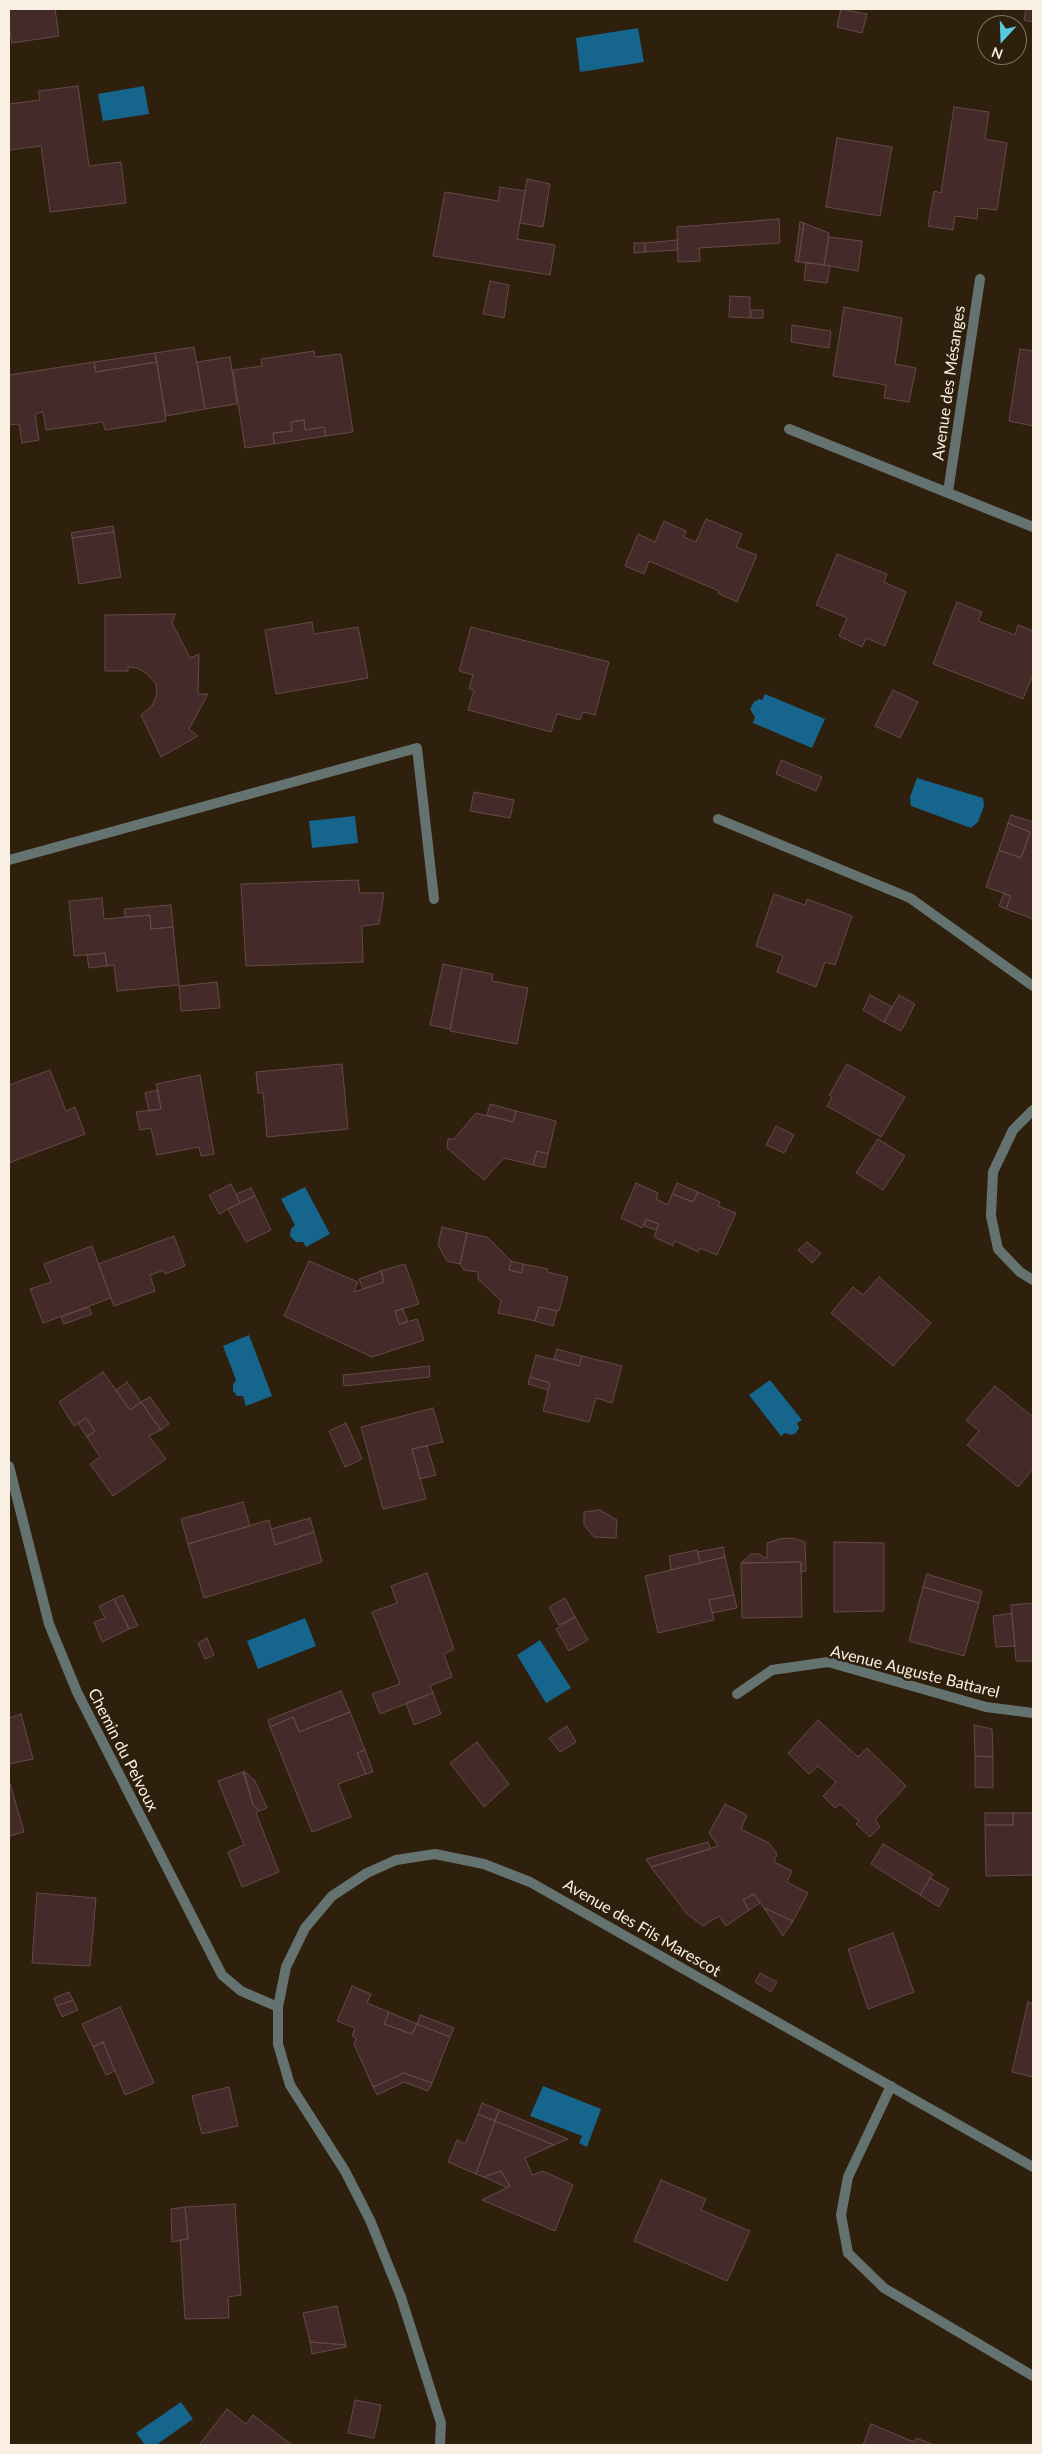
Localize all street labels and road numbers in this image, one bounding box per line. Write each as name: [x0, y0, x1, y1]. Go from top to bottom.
street label: Avenue des Mésanges: [929, 304, 969, 462]
street label: Avenue Auguste Battarel: [828, 1642, 1002, 1702]
street label: Chemin du Pelvoux: [84, 1685, 162, 1815]
street label: Avenue des Fils Marescot: [560, 1875, 724, 1981]

